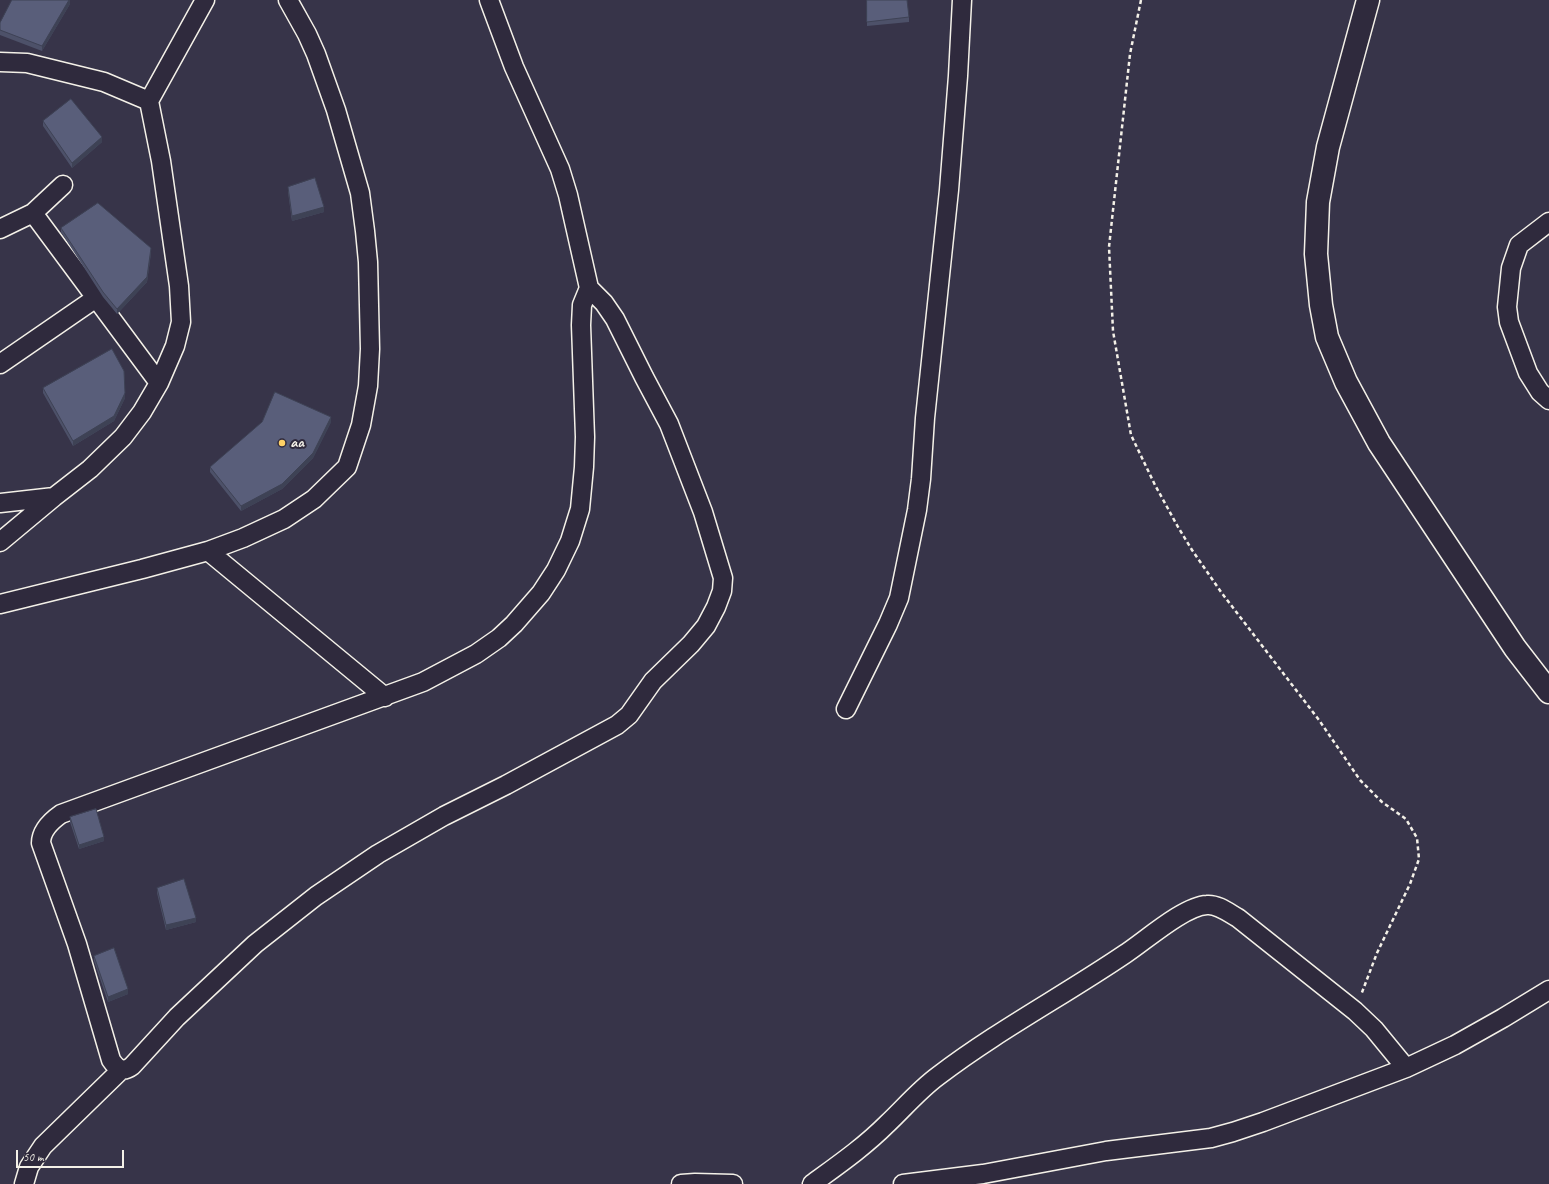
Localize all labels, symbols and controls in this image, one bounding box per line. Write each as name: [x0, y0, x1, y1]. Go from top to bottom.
place label: aa: [290, 433, 304, 453]
marker: aa: [277, 438, 287, 448]
scale bar: [18, 1142, 126, 1168]
text: 50 m: [23, 1149, 43, 1165]

